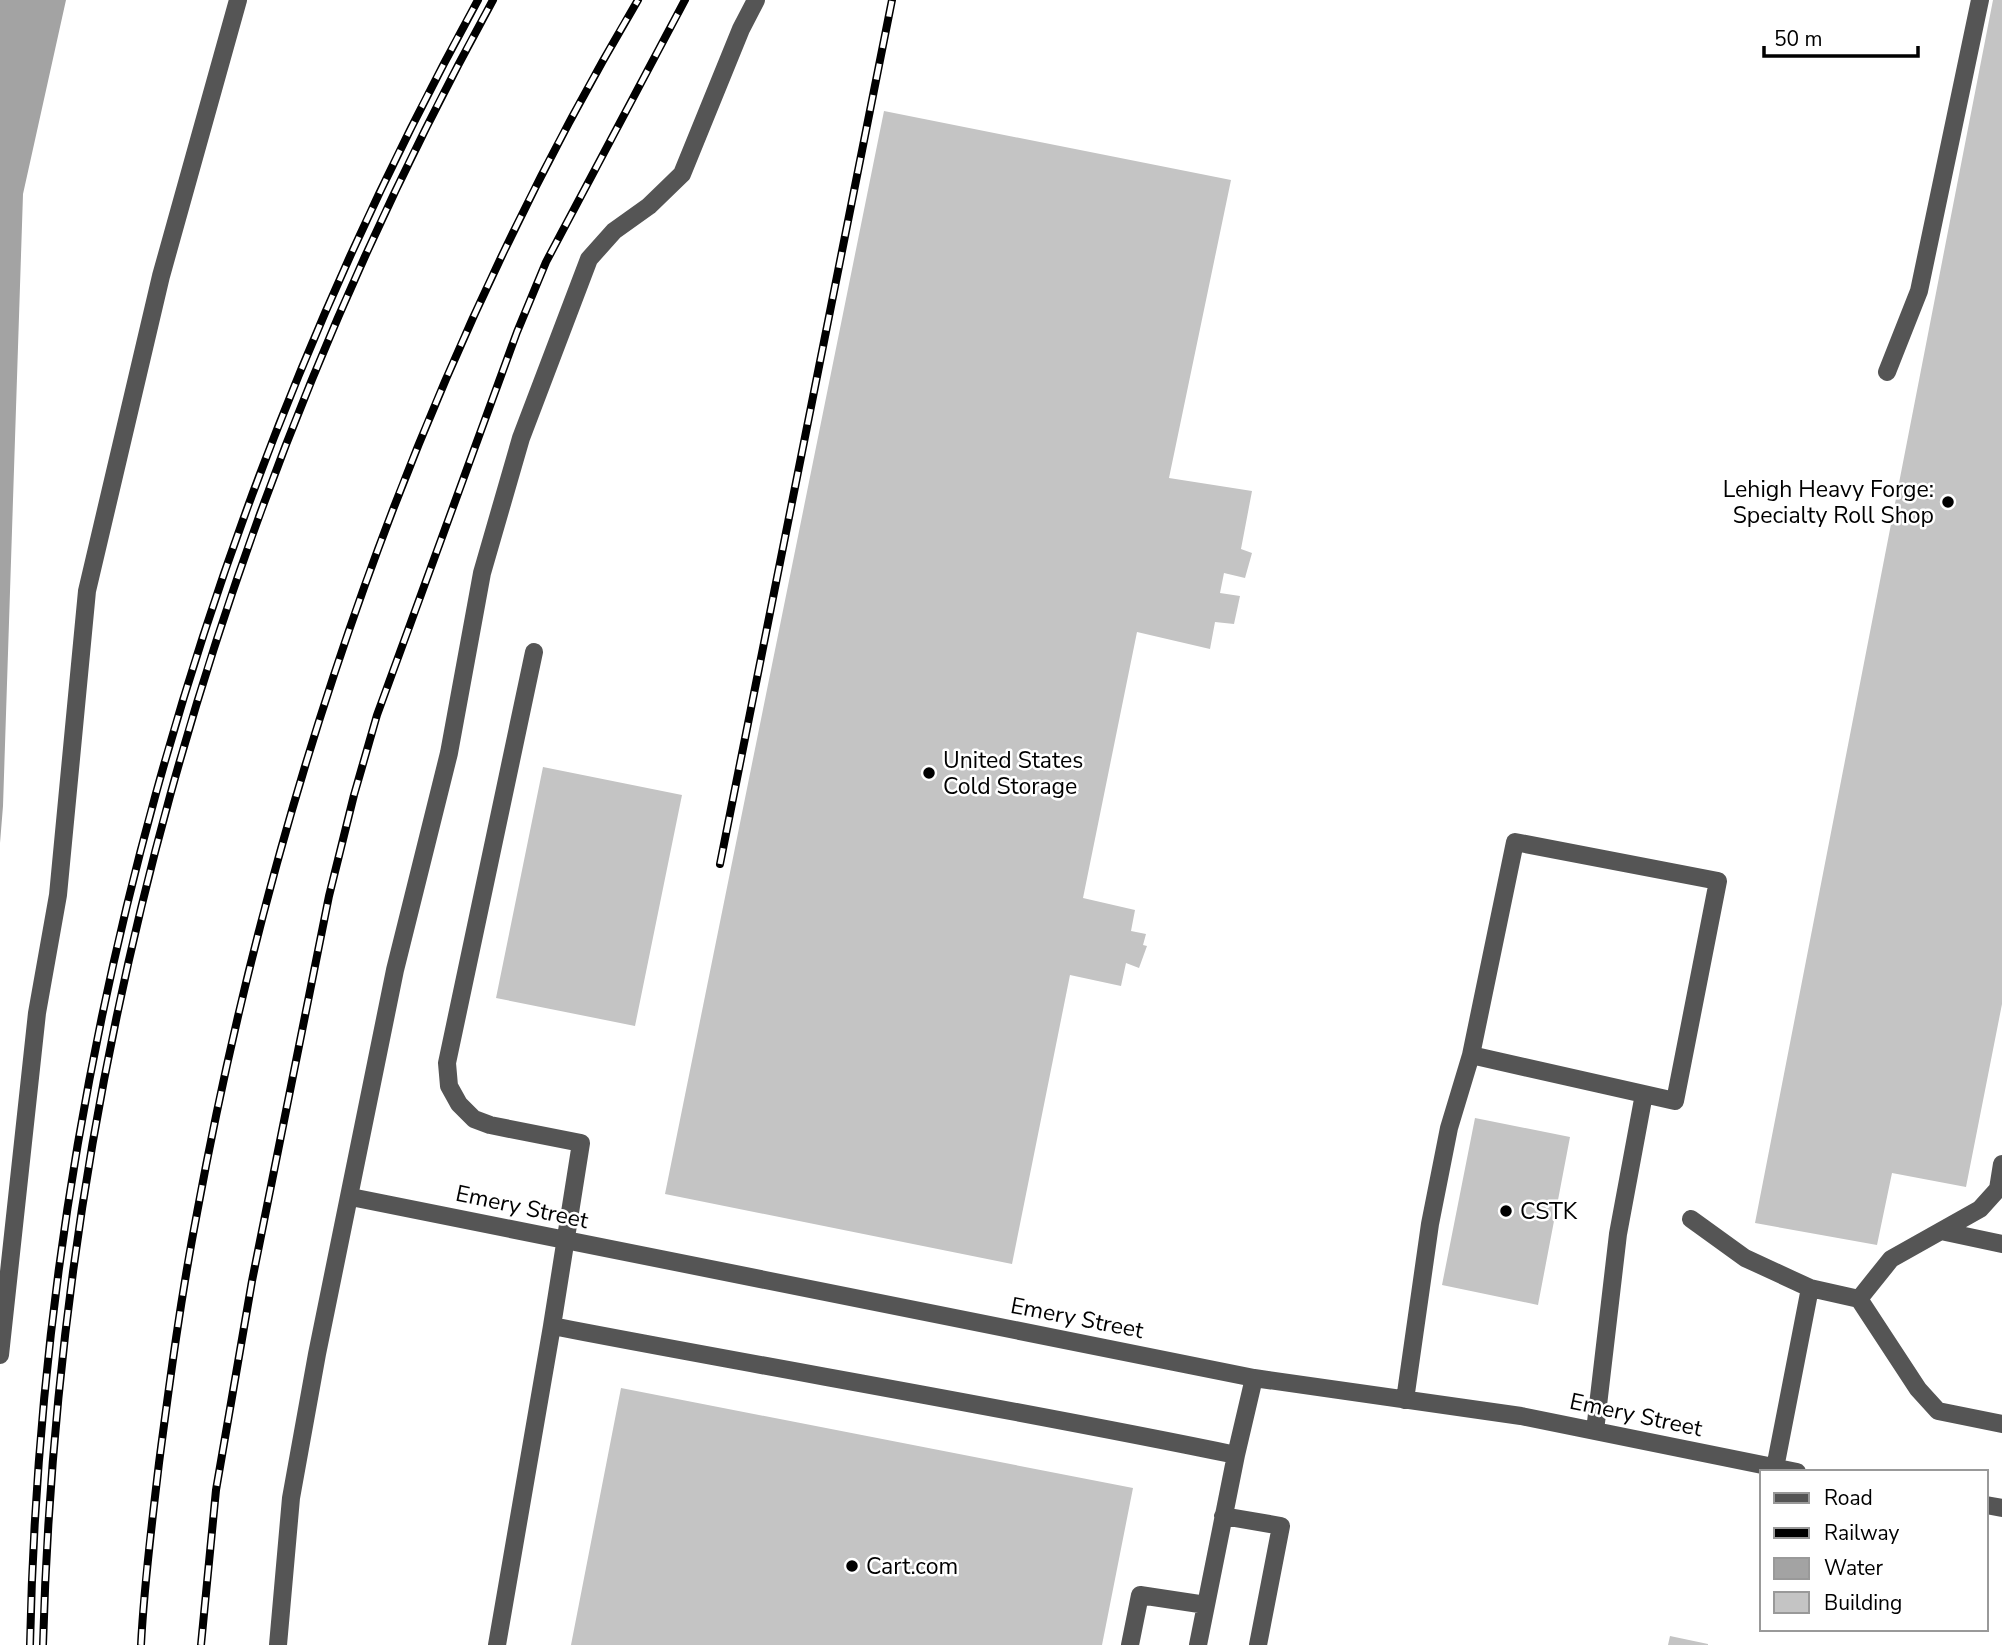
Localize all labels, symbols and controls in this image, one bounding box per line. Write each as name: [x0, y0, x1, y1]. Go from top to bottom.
scale bar: [1764, 14, 1918, 58]
text: 50 m: [1774, 25, 1823, 53]
place label: Lehigh Heavy Forge: Specialty Roll Shop: [1723, 474, 1934, 531]
marker: Lehigh Heavy Forge: Specialty Roll Shop: [1940, 494, 1956, 510]
place label: United States Cold Storage: [943, 745, 1083, 802]
marker: United States Cold Storage: [921, 765, 937, 781]
street label: Emery Street: [453, 1178, 592, 1236]
place label: CSTK: [1520, 1196, 1578, 1227]
marker: CSTK: [1498, 1203, 1514, 1219]
street label: Emery Street: [1008, 1290, 1147, 1346]
street label: Emery Street: [1567, 1386, 1706, 1444]
legend: [1760, 1470, 1988, 1631]
text: Road: [1824, 1484, 1873, 1512]
text: Railway: [1824, 1519, 1899, 1547]
place label: Cart.com: [866, 1551, 958, 1582]
text: Water: [1824, 1554, 1883, 1582]
marker: Cart.com: [844, 1558, 860, 1574]
text: Building: [1824, 1589, 1902, 1617]

